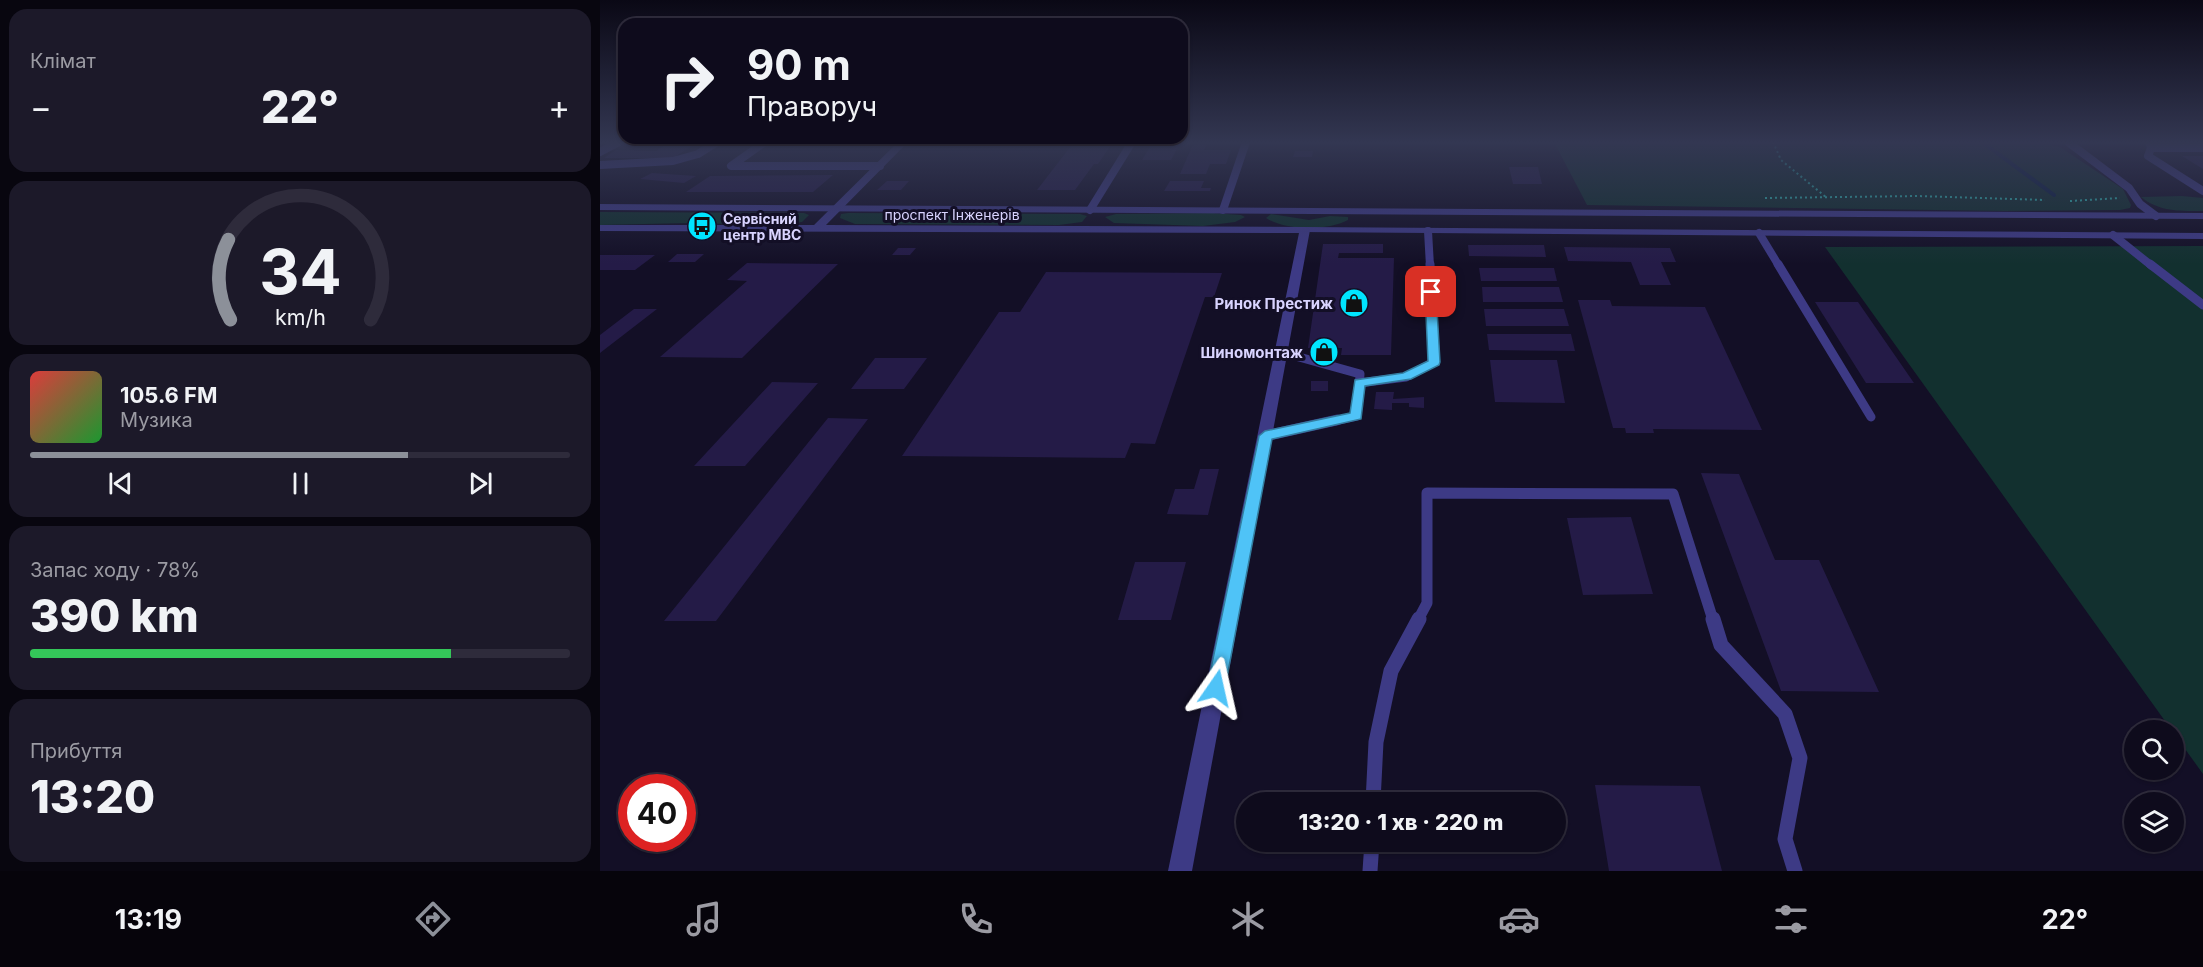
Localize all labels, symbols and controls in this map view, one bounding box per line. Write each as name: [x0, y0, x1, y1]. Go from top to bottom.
text: 90 m: [747, 39, 851, 90]
icon: right: [648, 42, 726, 120]
text: Клімат: [30, 49, 96, 73]
text: 22°: [261, 79, 339, 134]
text: −: [30, 87, 52, 127]
text: +: [548, 87, 570, 127]
text: Праворуч: [747, 90, 877, 123]
street label: проспект Інженерів: [884, 206, 1020, 223]
bus stop icon: Сервісний центр МВС: [686, 210, 718, 242]
place label: Сервісний центр МВС: [723, 210, 801, 243]
text: 34: [259, 234, 341, 309]
pin: [1405, 266, 1456, 317]
icon: arrive: [1414, 275, 1447, 308]
shop icon: Ринок Престиж: [1338, 287, 1370, 319]
place label: Ринок Престиж: [1215, 294, 1333, 313]
text: km/h: [275, 305, 325, 331]
shop icon: Шиномонтаж: [1308, 336, 1340, 368]
place label: Шиномонтаж: [1200, 343, 1303, 362]
text: 105.6 FM: [120, 382, 218, 408]
text: Музика: [120, 408, 193, 432]
icon: previous: [104, 467, 137, 500]
icon: pause: [284, 467, 317, 500]
icon: next: [464, 467, 497, 500]
text: Запас ходу · 78%: [30, 558, 200, 582]
text: 390 km: [30, 588, 199, 643]
position arrow: [1184, 656, 1248, 720]
map controls: [2124, 720, 2184, 852]
button: search: [2124, 720, 2184, 780]
text: Прибуття: [30, 739, 122, 763]
text: 13:20: [30, 769, 155, 824]
speed limit sign: 40: [618, 774, 696, 852]
button: layers: [2124, 792, 2184, 852]
text: 13:20 · 1 хв · 220 m: [1299, 809, 1503, 835]
icon: directions: [412, 898, 454, 940]
icon: music: [683, 898, 725, 940]
icon: phone: [955, 898, 997, 940]
icon: climate: [1227, 898, 1269, 940]
icon: car: [1498, 898, 1540, 940]
icon: filters: [1770, 898, 1812, 940]
text: 13:19: [115, 903, 182, 936]
text: 22°: [2042, 903, 2088, 936]

